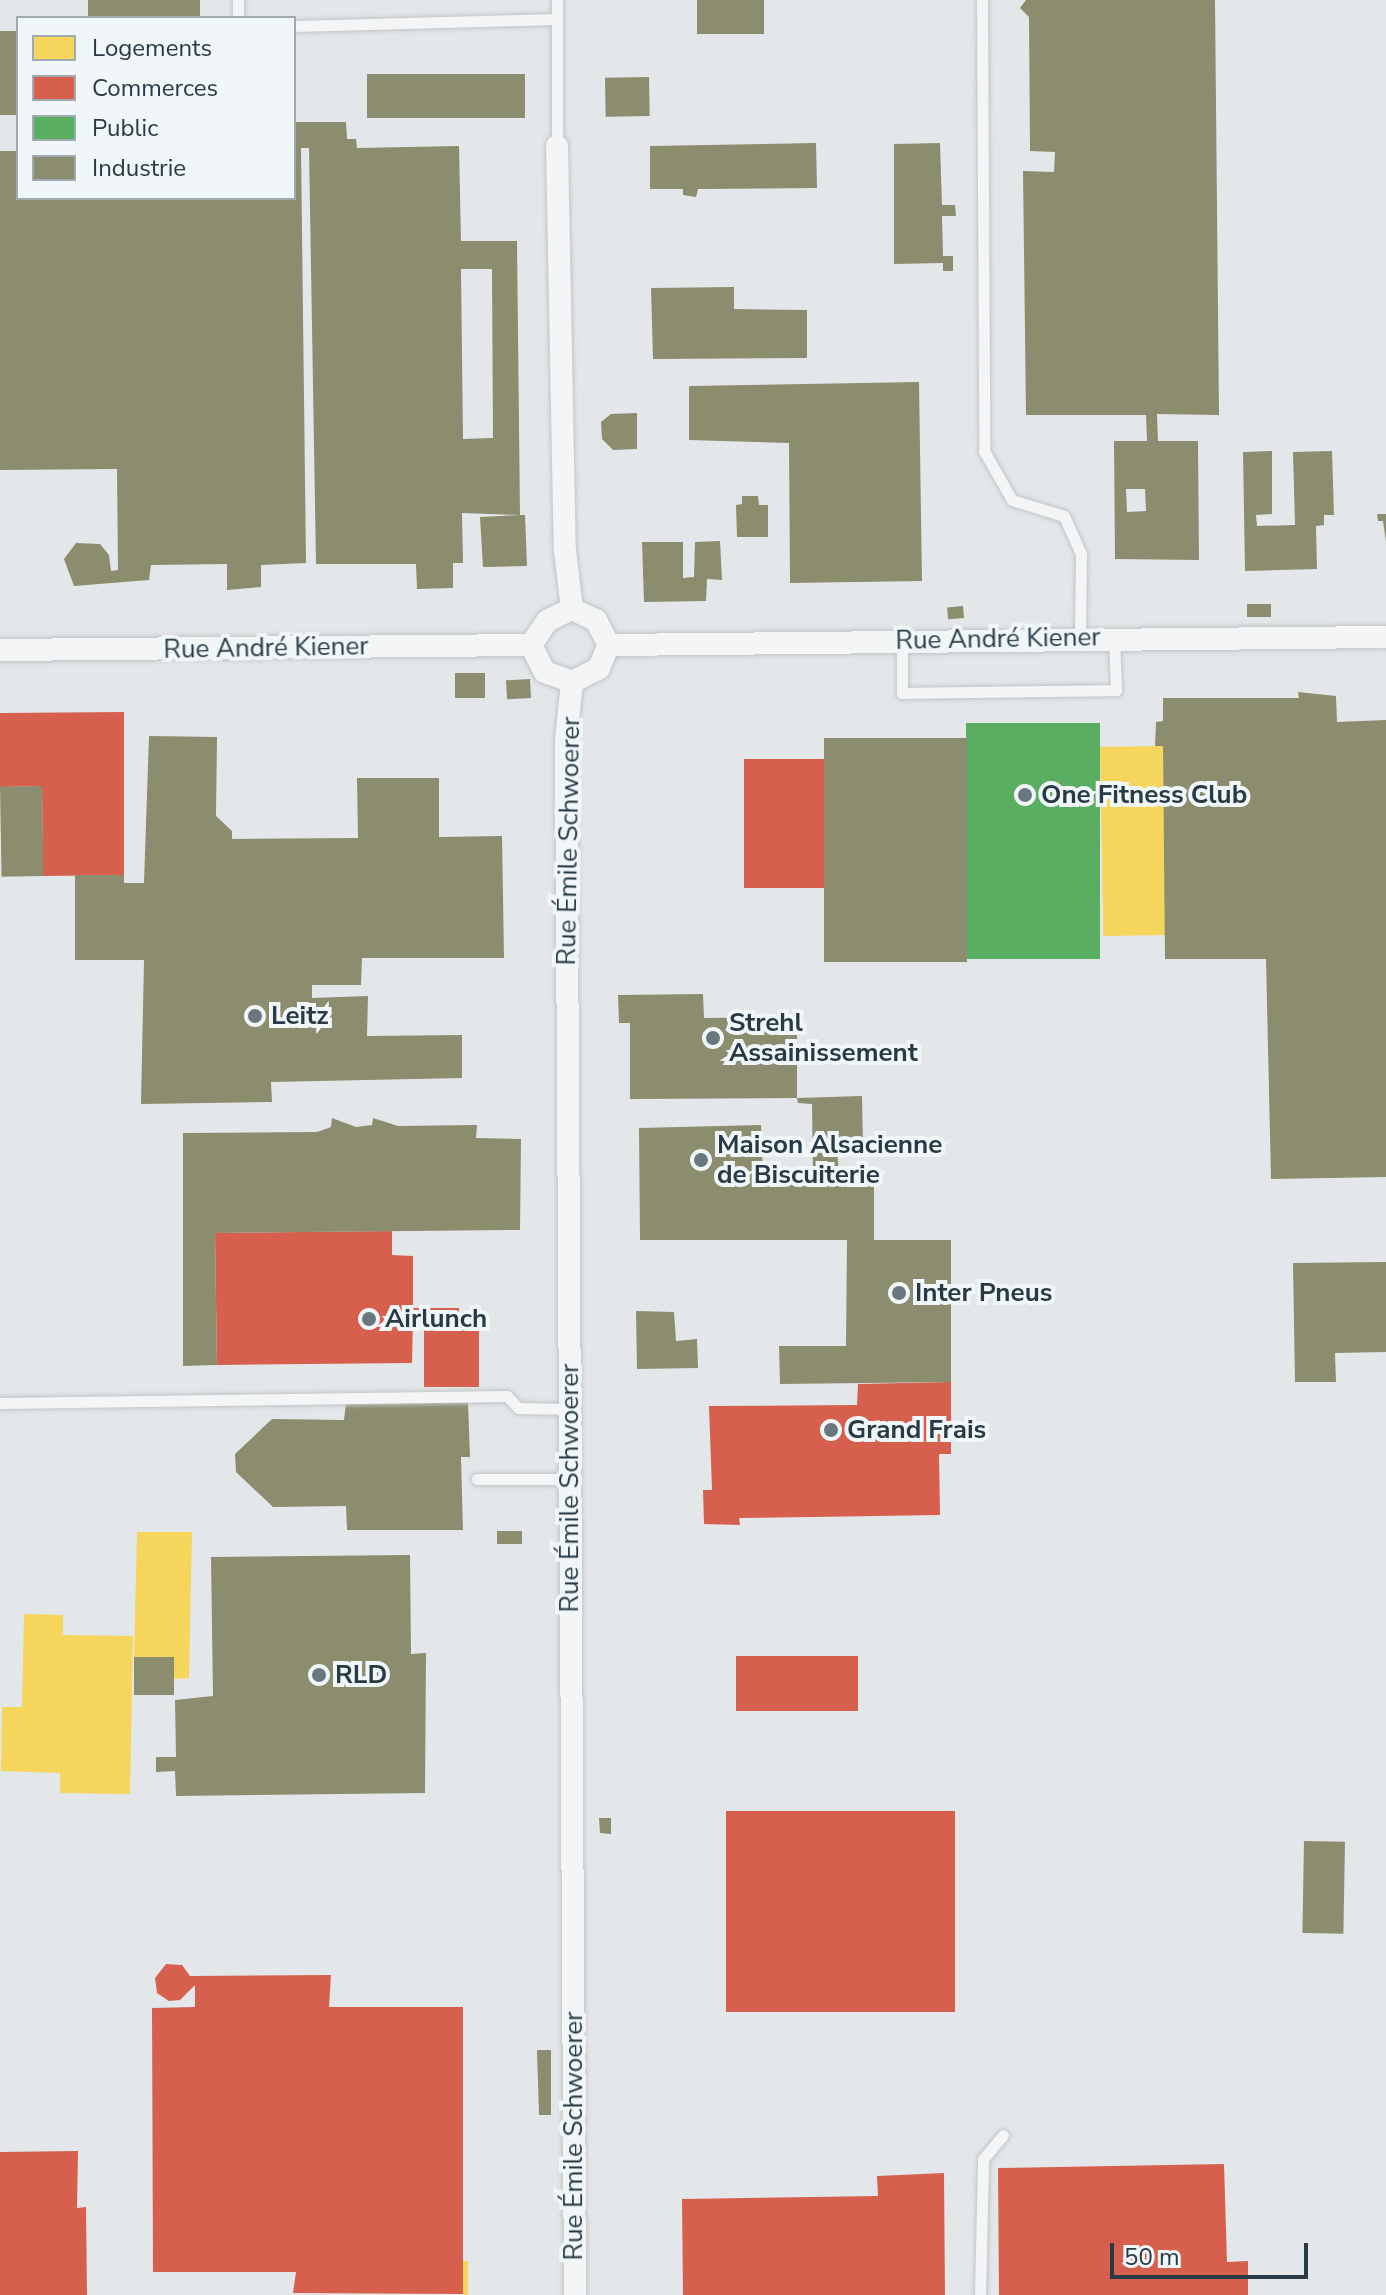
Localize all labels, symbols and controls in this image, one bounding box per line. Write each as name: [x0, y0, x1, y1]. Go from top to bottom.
legend: [16, 16, 296, 200]
text: Logements: [92, 32, 212, 64]
text: Commerces: [92, 72, 218, 104]
text: Public: [92, 112, 158, 144]
text: Industrie: [92, 152, 186, 184]
street label: Rue André Kiener: [895, 622, 1101, 656]
street label: Rue André Kiener: [163, 631, 369, 665]
street label: Rue Émile Schwoerer: [551, 716, 587, 966]
place label: One Fitness Club: [1041, 779, 1247, 811]
marker: One Fitness Club: [1016, 786, 1034, 804]
place label: Leitz: [271, 1000, 329, 1032]
marker: Leitz: [246, 1007, 264, 1025]
place label: Strehl Assainissement: [729, 1007, 918, 1068]
marker: Strehl Assainissement: [704, 1029, 722, 1047]
place label: Maison Alsacienne de Biscuiterie: [717, 1129, 942, 1190]
marker: Maison Alsacienne de Biscuiterie: [692, 1151, 710, 1169]
place label: Inter Pneus: [915, 1277, 1052, 1309]
marker: Inter Pneus: [890, 1284, 908, 1302]
place label: Airlunch: [385, 1303, 487, 1335]
marker: Airlunch: [360, 1310, 378, 1328]
street label: Rue Émile Schwoerer: [554, 1364, 586, 1612]
place label: Grand Frais: [847, 1414, 986, 1446]
marker: Grand Frais: [822, 1421, 840, 1439]
place label: RLD: [335, 1659, 387, 1691]
marker: RLD: [310, 1666, 328, 1684]
street label: Rue Émile Schwoerer: [558, 2012, 590, 2260]
scale bar: [1114, 2227, 1312, 2277]
text: 50 m: [1124, 2241, 1180, 2273]

